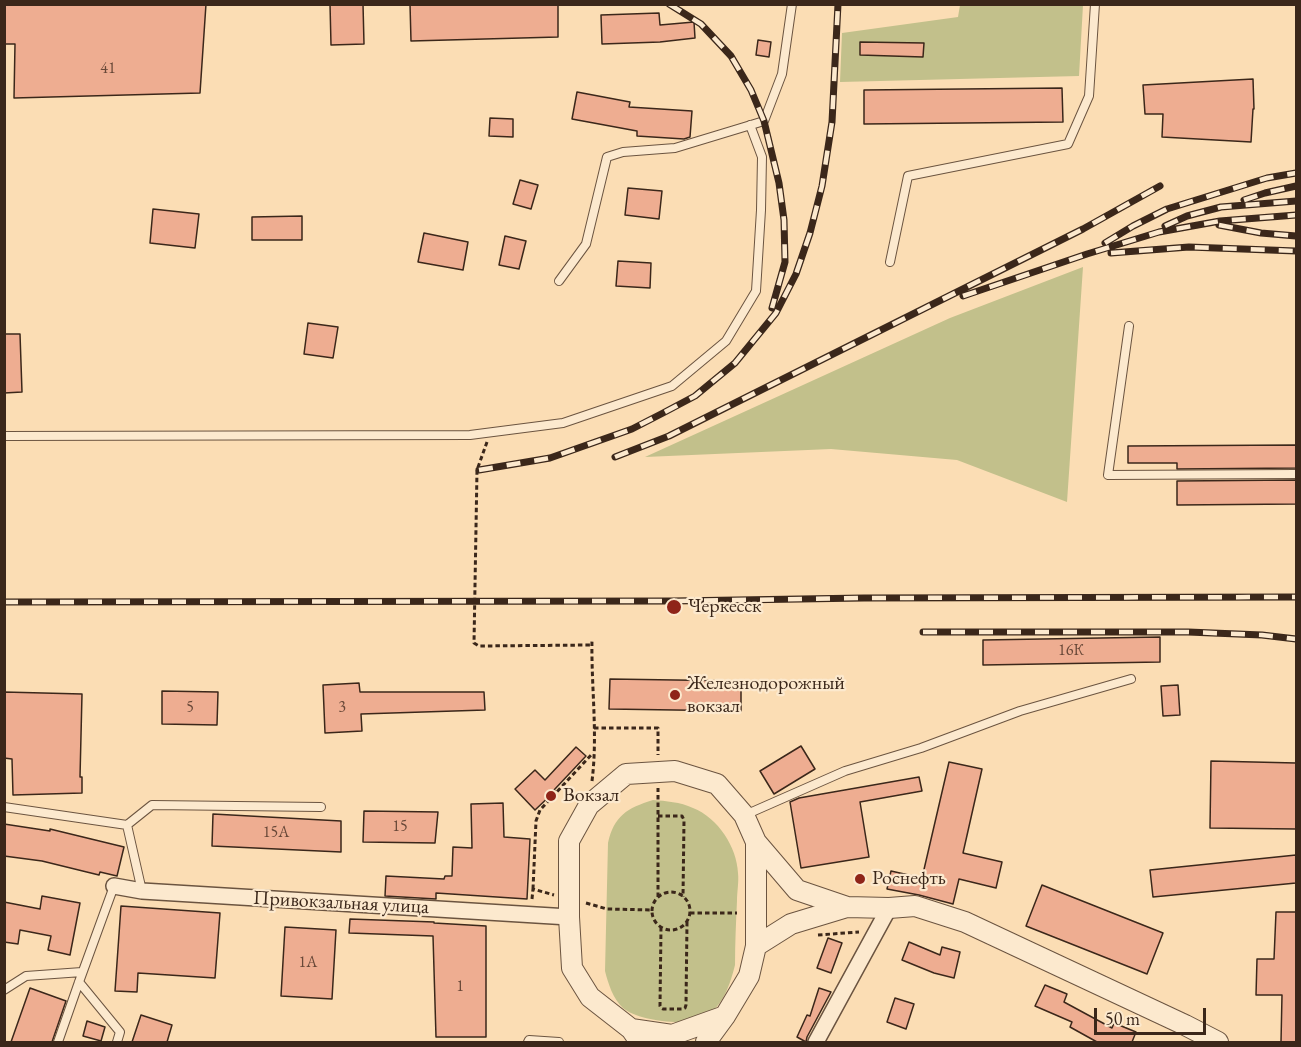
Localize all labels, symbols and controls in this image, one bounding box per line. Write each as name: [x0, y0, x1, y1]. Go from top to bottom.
house number: 41: [100, 59, 116, 79]
place label: Черкесск: [688, 595, 762, 619]
marker: Черкесск: [665, 598, 683, 616]
house number: 16К: [1058, 641, 1084, 661]
place label: Железнодорожный вокзал: [687, 672, 845, 719]
marker: Железнодорожный вокзал: [668, 688, 682, 702]
house number: 5: [186, 698, 194, 718]
house number: 3: [338, 698, 346, 718]
place label: Вокзал: [563, 784, 619, 808]
marker: Вокзал: [544, 789, 558, 803]
house number: 15: [392, 817, 408, 837]
house number: 15А: [263, 823, 289, 843]
place label: Роснефть: [872, 867, 946, 891]
marker: Роснефть: [853, 872, 867, 886]
street label: Привокзальная улица: [252, 886, 430, 920]
house number: 1А: [299, 953, 317, 973]
house number: 1: [456, 977, 464, 997]
scale bar: [1097, 996, 1210, 1034]
text: 50 m: [1105, 1007, 1140, 1030]

